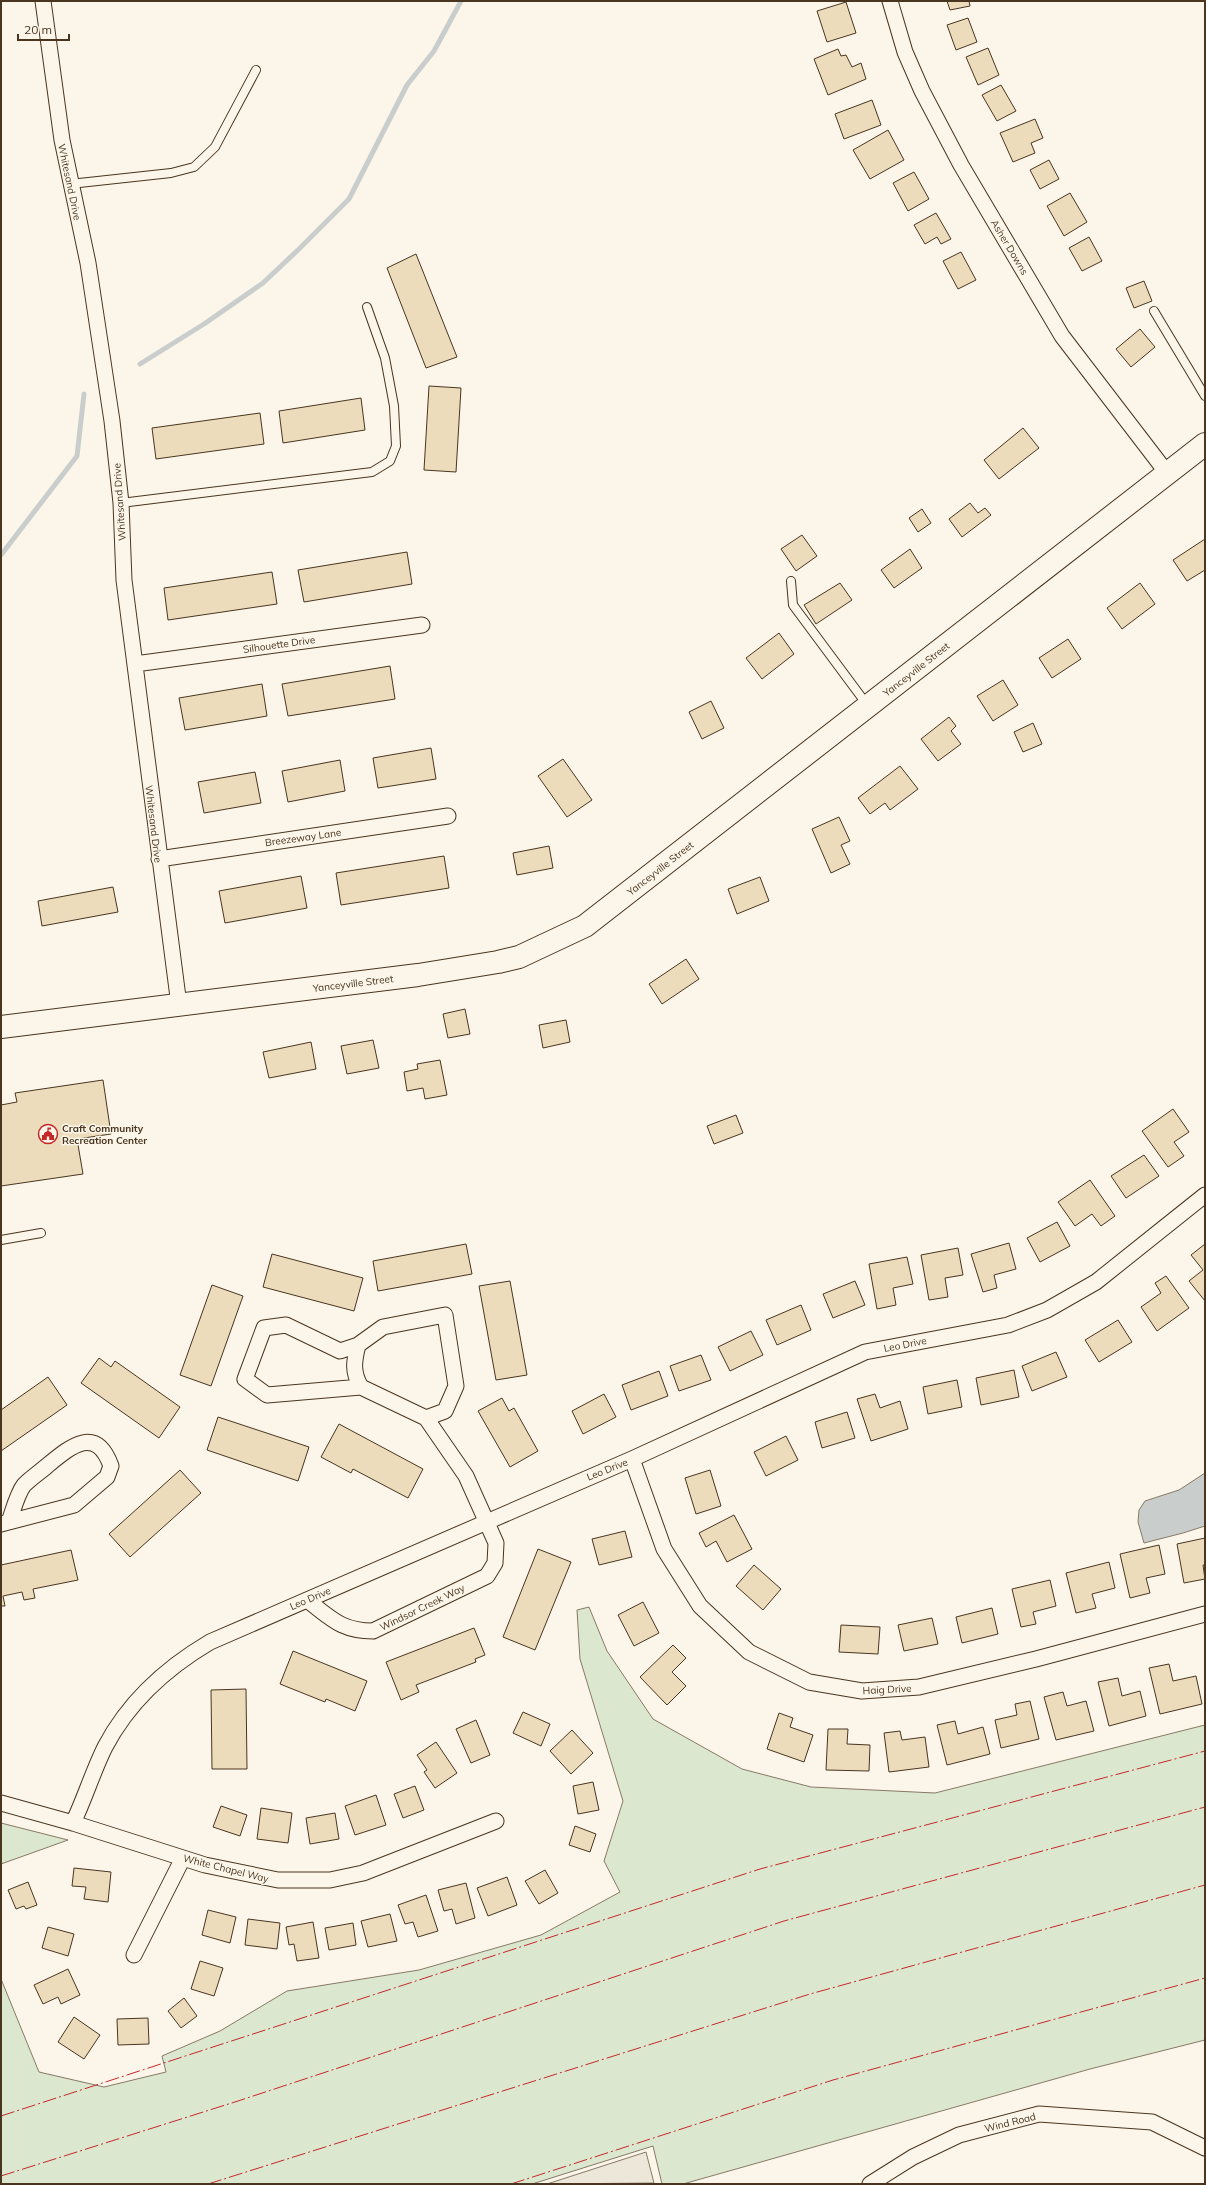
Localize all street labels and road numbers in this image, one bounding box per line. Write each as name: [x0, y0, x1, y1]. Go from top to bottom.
street label: Whitesand Drive: [55, 143, 84, 222]
street label: Asher Downs: [988, 217, 1031, 277]
street label: Whitesand Drive: [110, 463, 129, 541]
street label: Silhouette Drive: [242, 633, 316, 656]
street label: Yanceyville Street: [880, 639, 953, 700]
street label: Whitesand Drive: [142, 785, 165, 863]
street label: Breezeway Lane: [264, 826, 342, 849]
street label: Yanceyville Street: [624, 838, 697, 899]
street label: Yanceyville Street: [311, 972, 395, 995]
street label: Leo Drive: [883, 1334, 928, 1355]
street label: Leo Drive: [585, 1455, 630, 1484]
street label: Windsor Creek Way: [378, 1581, 468, 1634]
street label: Leo Drive: [288, 1584, 333, 1613]
street label: Haig Drive: [862, 1682, 912, 1697]
street label: White Chapel Way: [182, 1852, 271, 1886]
street label: Wind Road: [983, 2110, 1037, 2135]

